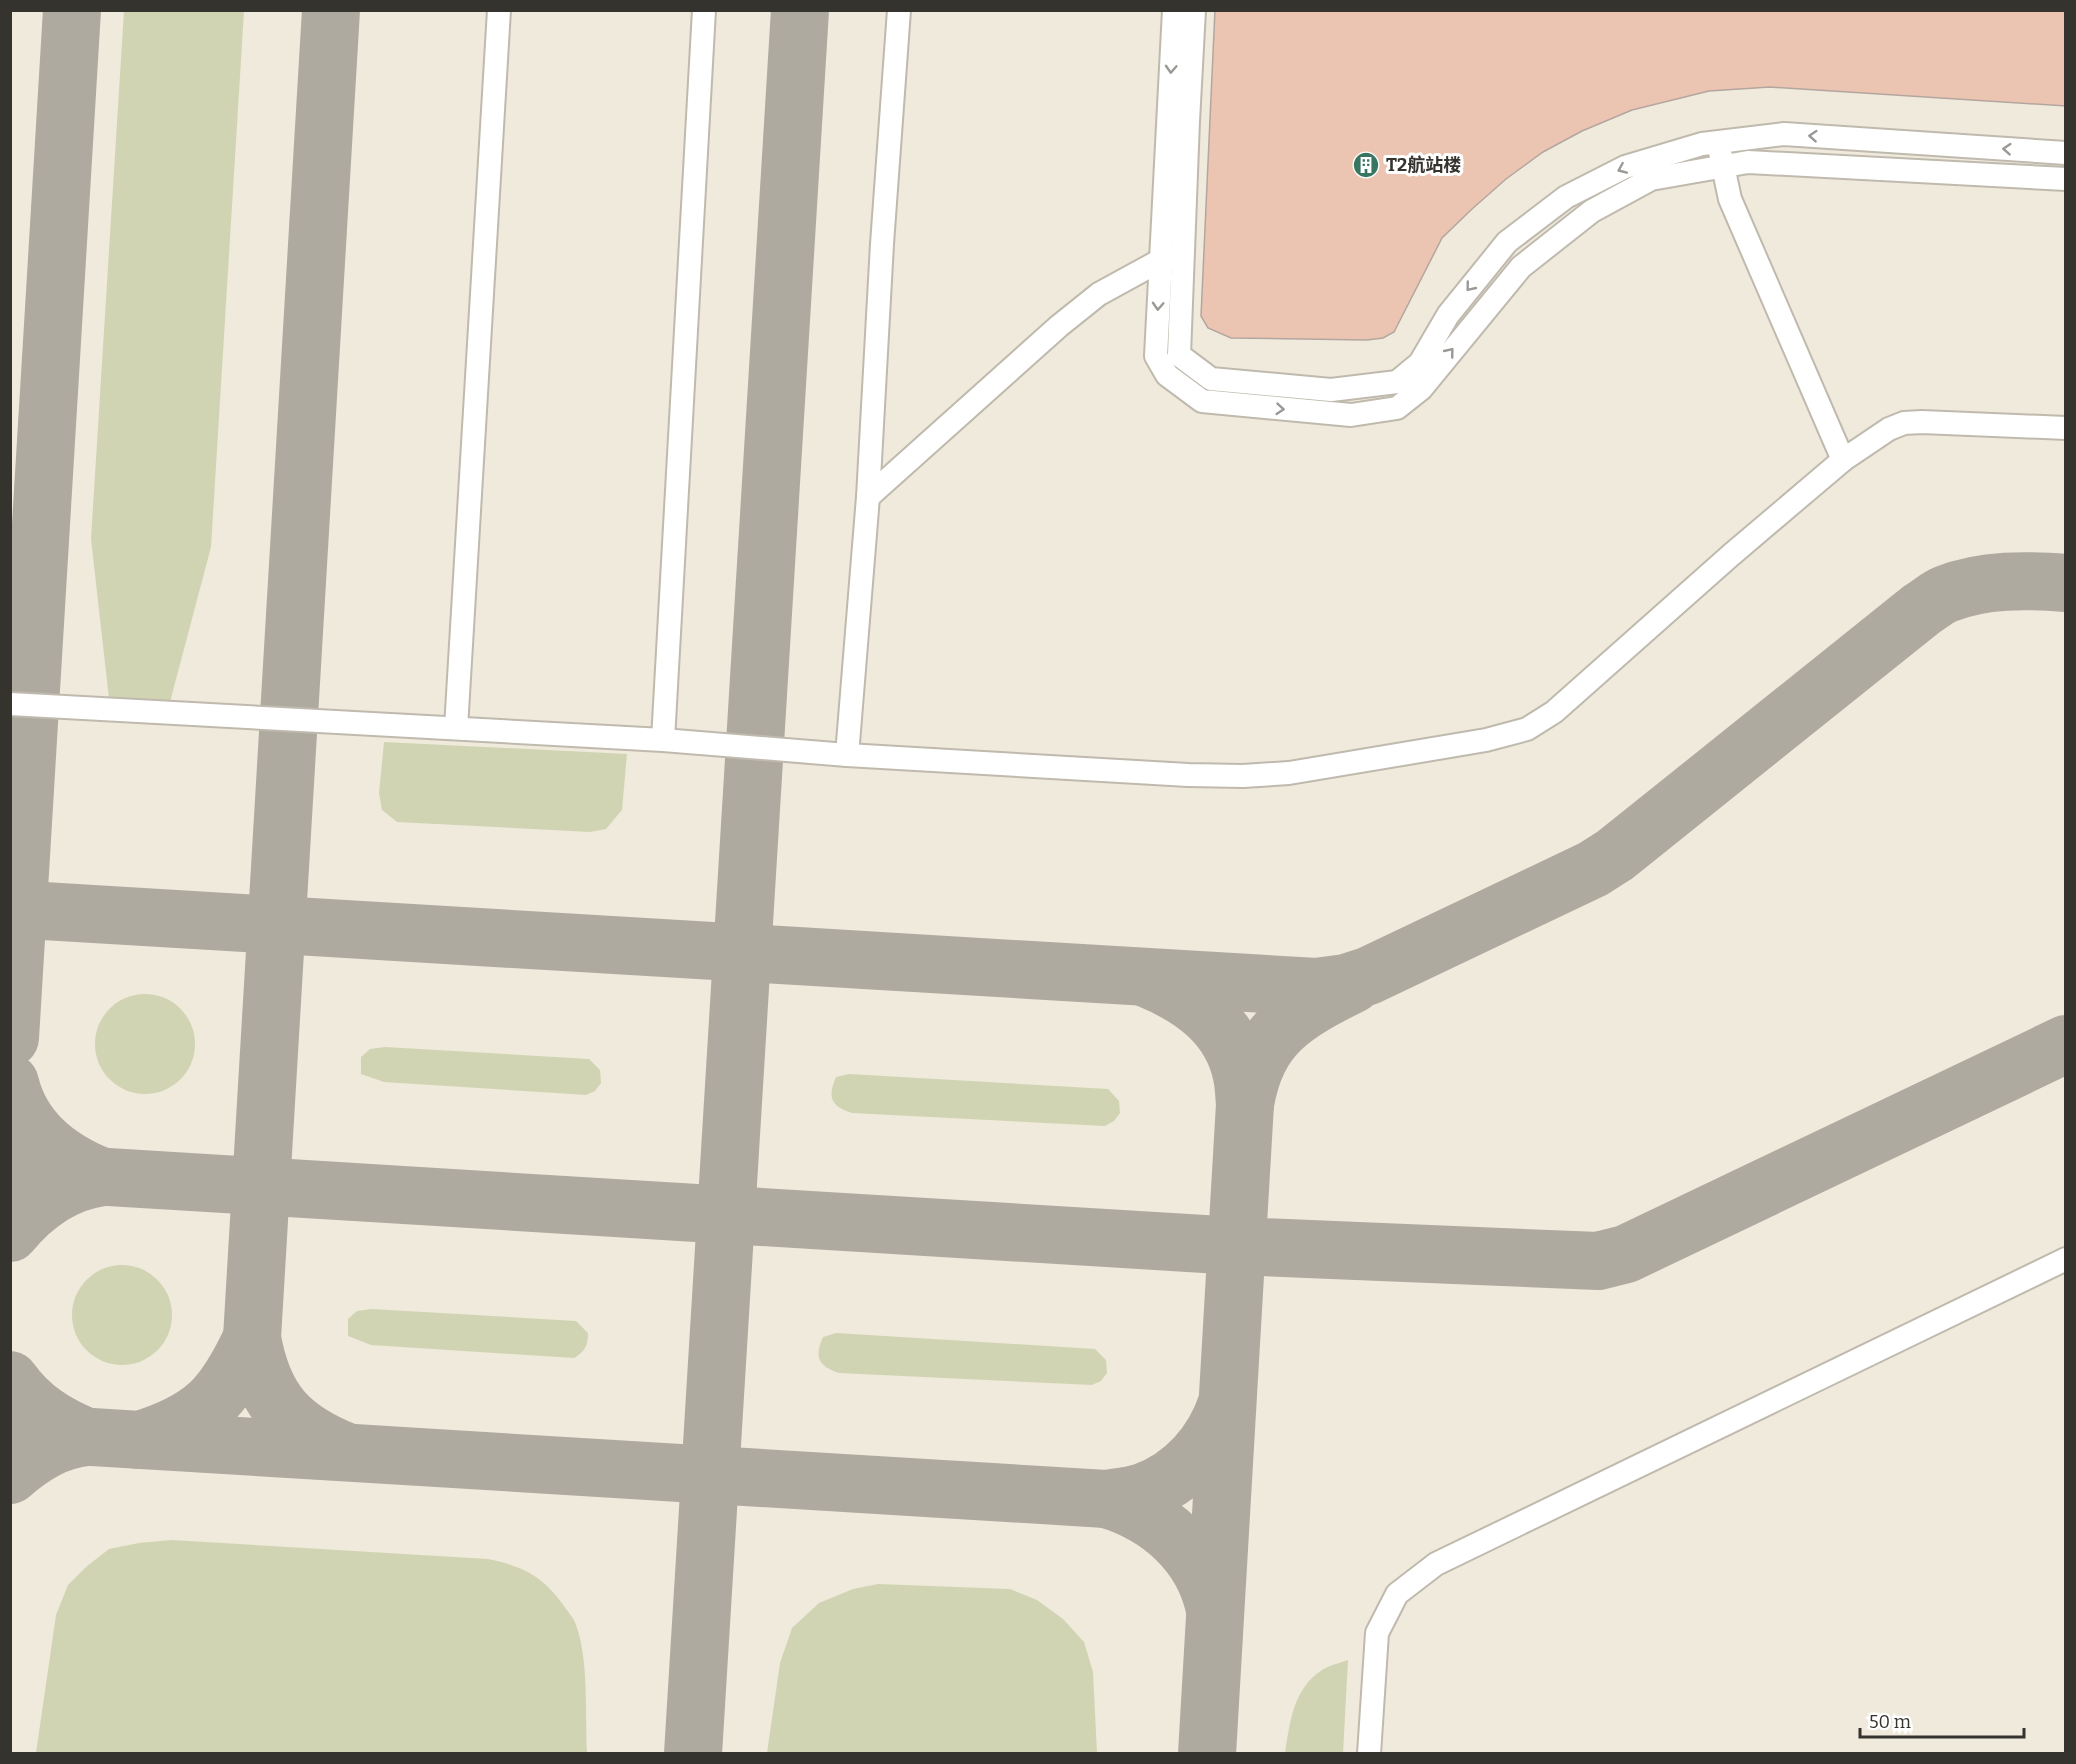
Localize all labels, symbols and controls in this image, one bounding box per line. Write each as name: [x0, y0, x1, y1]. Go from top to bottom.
one-way arrow: [1164, 64, 1177, 73]
one-way arrow: [1808, 129, 1817, 142]
one-way arrow: [2003, 143, 2012, 156]
building icon: T2航站楼: [1351, 150, 1381, 180]
place label: T2航站楼: [1386, 154, 1461, 176]
one-way arrow: [1618, 162, 1629, 174]
one-way arrow: [1467, 280, 1478, 291]
one-way arrow: [1152, 301, 1165, 310]
one-way arrow: [1443, 347, 1454, 358]
one-way arrow: [1276, 402, 1285, 415]
scale bar: [1860, 1701, 2024, 1739]
text: 50 m: [1869, 1711, 1911, 1733]

